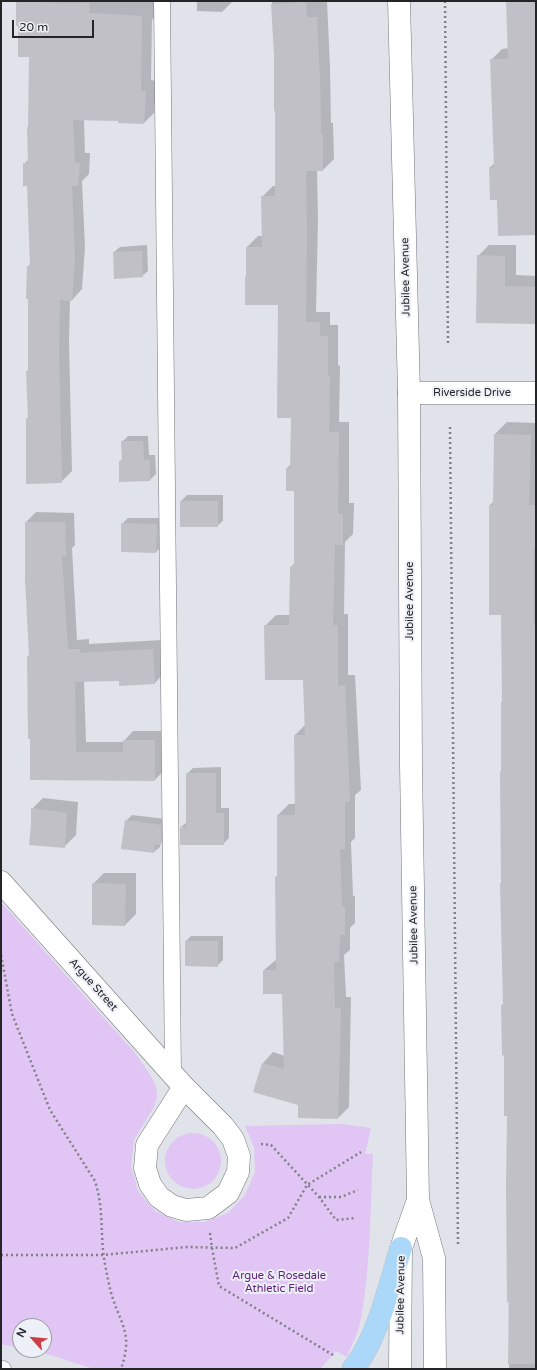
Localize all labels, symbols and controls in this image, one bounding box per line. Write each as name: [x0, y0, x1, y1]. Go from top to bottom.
scale bar: [14, 12, 96, 38]
text: 20 m: [19, 20, 48, 34]
street label: Jubilee Avenue: [399, 237, 413, 317]
street label: Riverside Drive: [433, 386, 511, 400]
street label: Jubilee Avenue: [403, 562, 417, 640]
street label: Jubilee Avenue: [407, 885, 421, 965]
street label: Argue Street: [66, 956, 120, 1014]
street label: Jubilee Avenue: [394, 1255, 408, 1335]
park label: Argue & Rosedale Athletic Field: [232, 1269, 326, 1295]
north arrow: [12, 1318, 52, 1358]
text: N: [14, 1326, 30, 1340]

